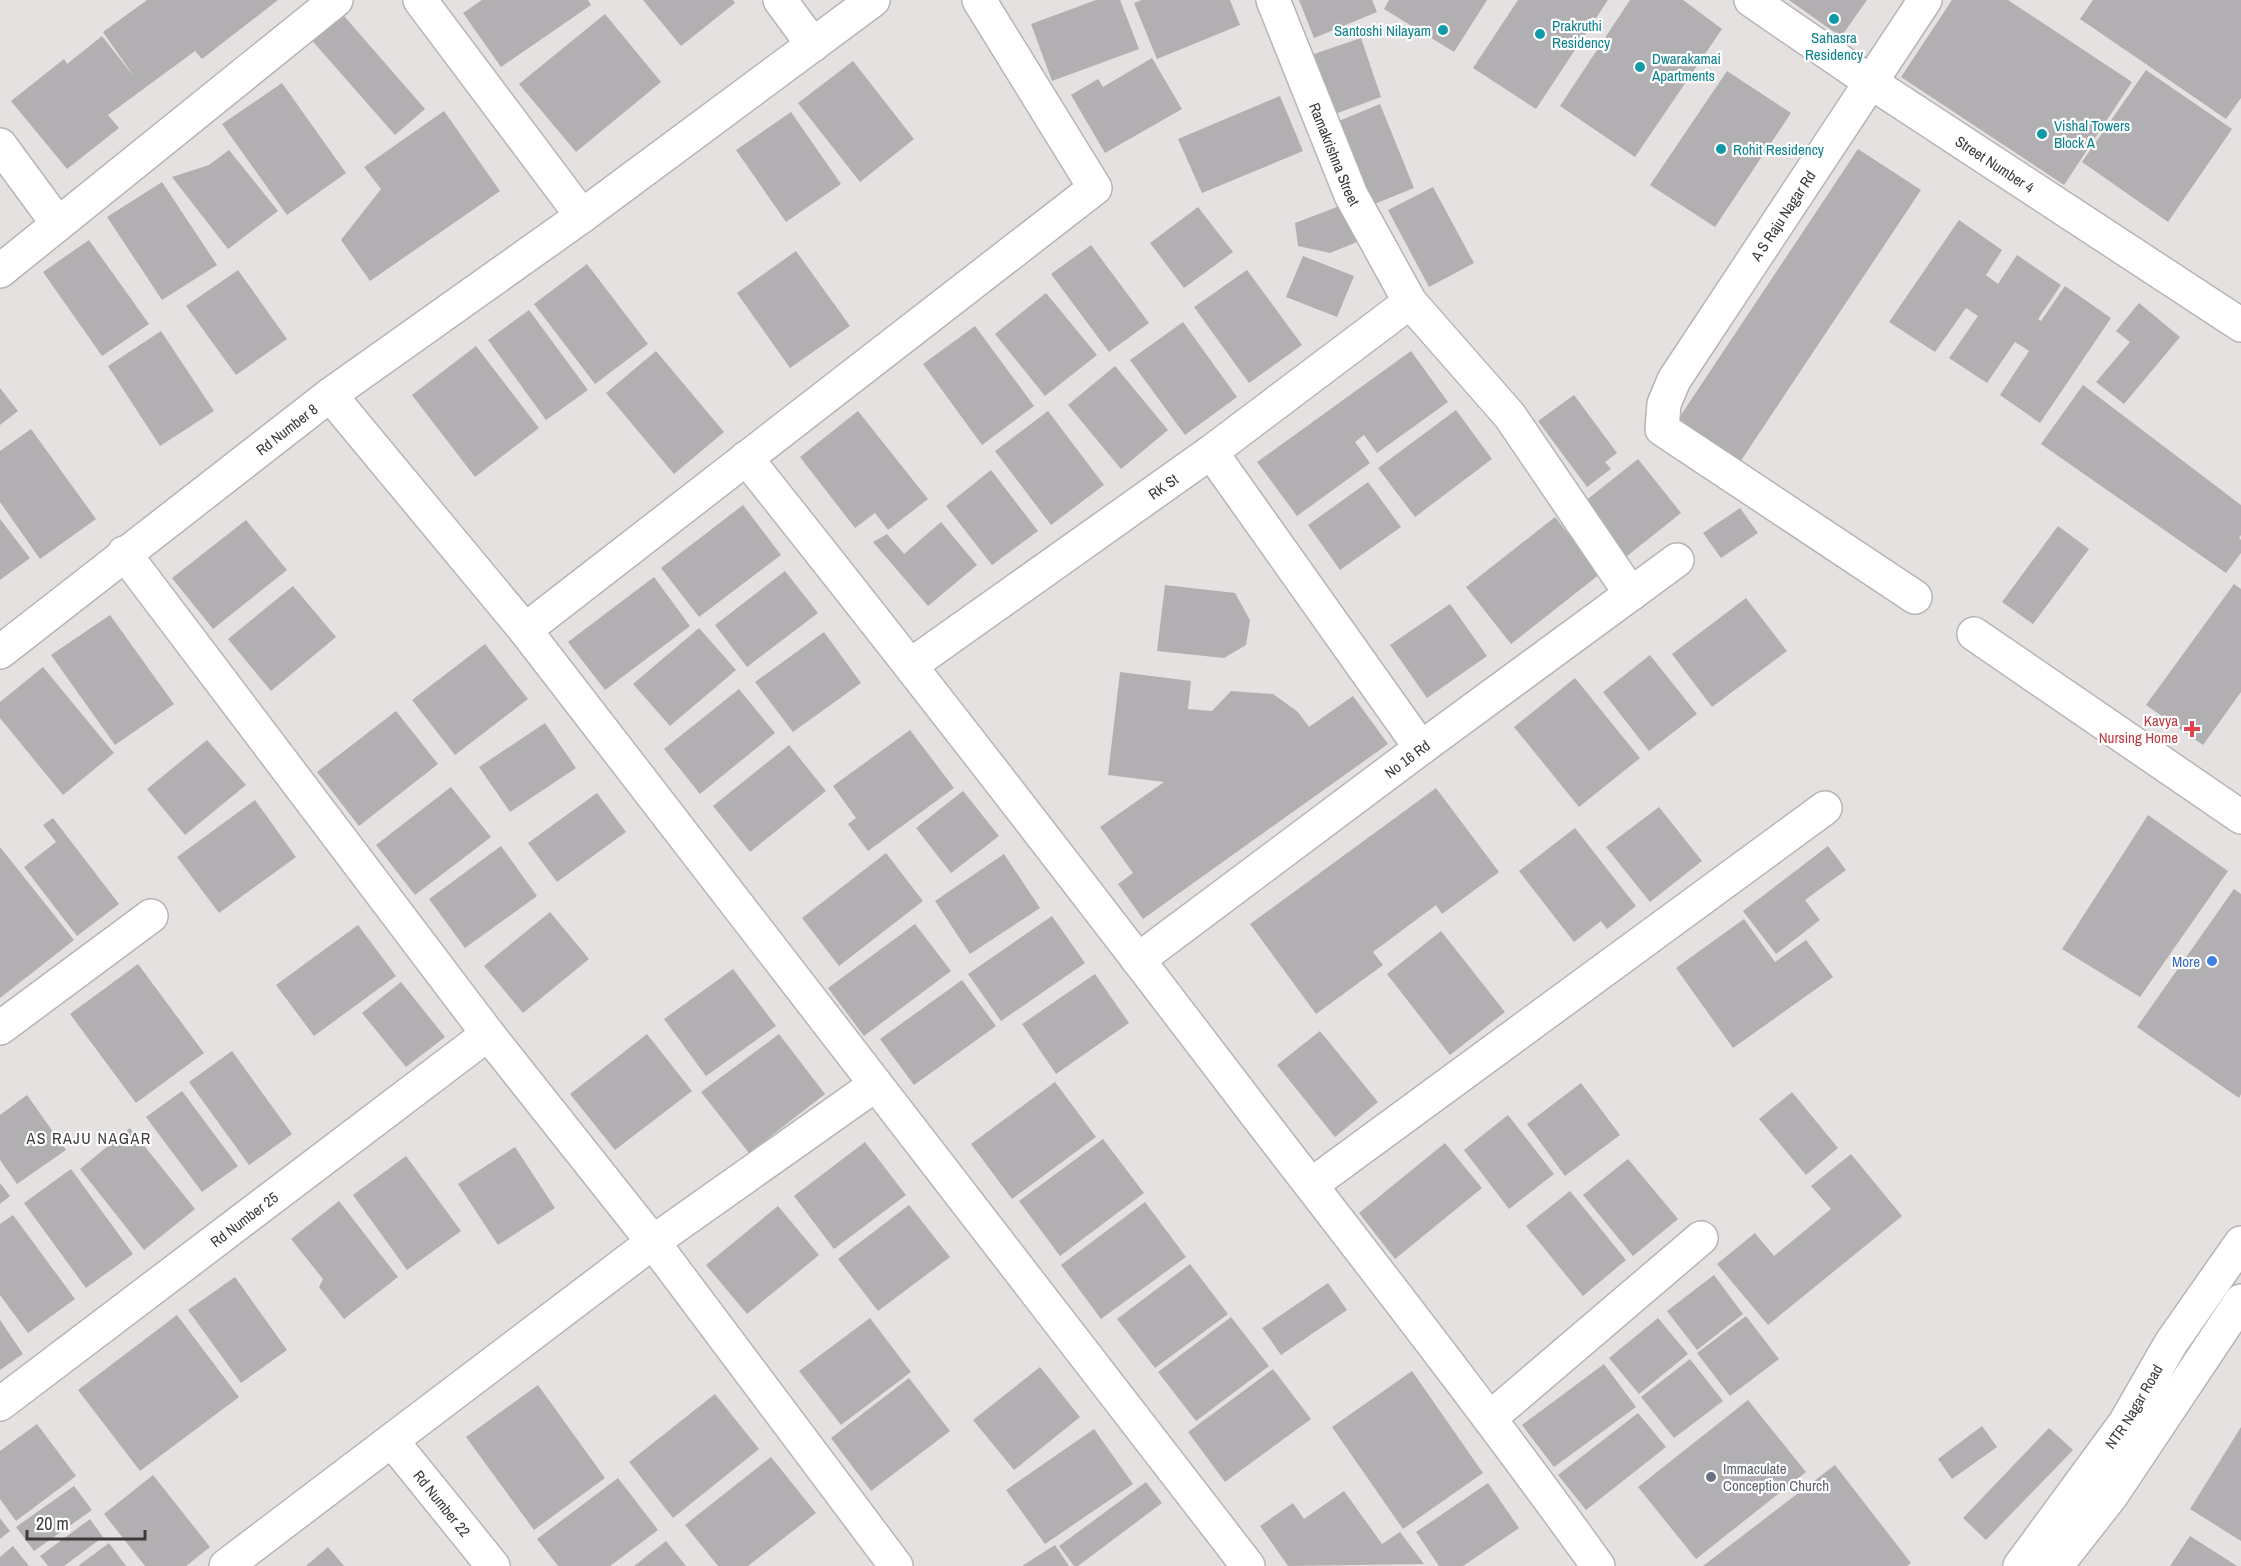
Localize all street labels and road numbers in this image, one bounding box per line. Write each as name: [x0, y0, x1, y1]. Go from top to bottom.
street label: Ramakrishna Street: [1305, 99, 1366, 210]
street label: Street Number 4: [1952, 130, 2039, 197]
street label: A S Raju Nagar Rd: [1745, 166, 1820, 265]
street label: Rd Number 8: [251, 398, 322, 460]
street label: RK St: [1144, 468, 1183, 504]
street label: No 16 Rd: [1380, 735, 1434, 783]
street label: Rd Number 25: [206, 1186, 282, 1252]
street label: NTR Nagar Road: [2099, 1360, 2167, 1453]
street label: Rd Number 22: [409, 1465, 476, 1541]

